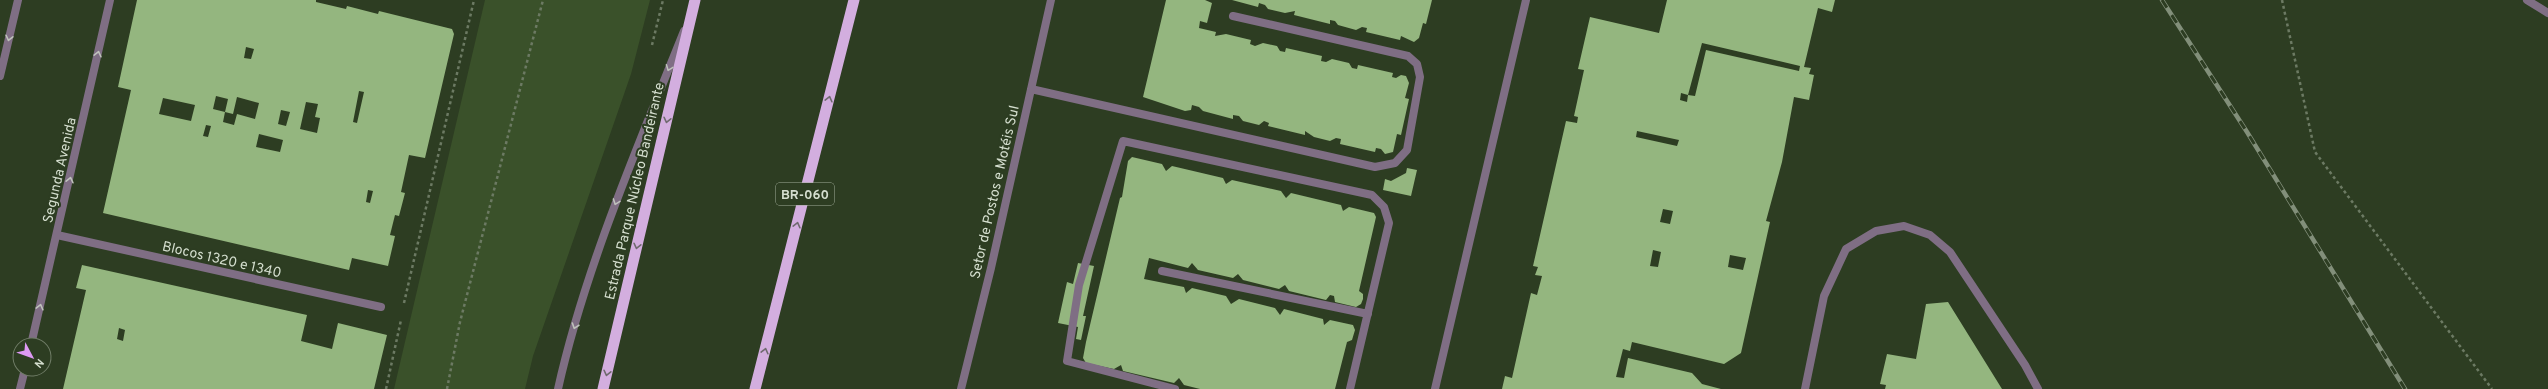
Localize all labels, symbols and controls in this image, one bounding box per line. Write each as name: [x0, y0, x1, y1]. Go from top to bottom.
one-way arrow: [5, 34, 14, 41]
one-way arrow: [93, 50, 101, 57]
one-way arrow: [665, 65, 673, 72]
street label: Estrada Parque Núcleo Bandeirante: [602, 81, 669, 302]
one-way arrow: [824, 96, 833, 103]
street label: Setor de Postos e Motéis Sul: [967, 104, 1024, 281]
street label: Segunda Avenida: [40, 116, 81, 225]
one-way arrow: [663, 117, 671, 123]
one-way arrow: [65, 177, 73, 184]
road number: BR-060: [776, 183, 834, 205]
one-way arrow: [613, 199, 621, 206]
one-way arrow: [792, 222, 800, 228]
street label: Blocos 1320 e 1340: [160, 238, 283, 282]
one-way arrow: [633, 243, 641, 249]
one-way arrow: [35, 304, 44, 311]
one-way arrow: [571, 322, 580, 329]
north arrow: [12, 337, 52, 377]
one-way arrow: [760, 348, 768, 354]
text: N: [31, 355, 47, 370]
one-way arrow: [603, 370, 611, 376]

